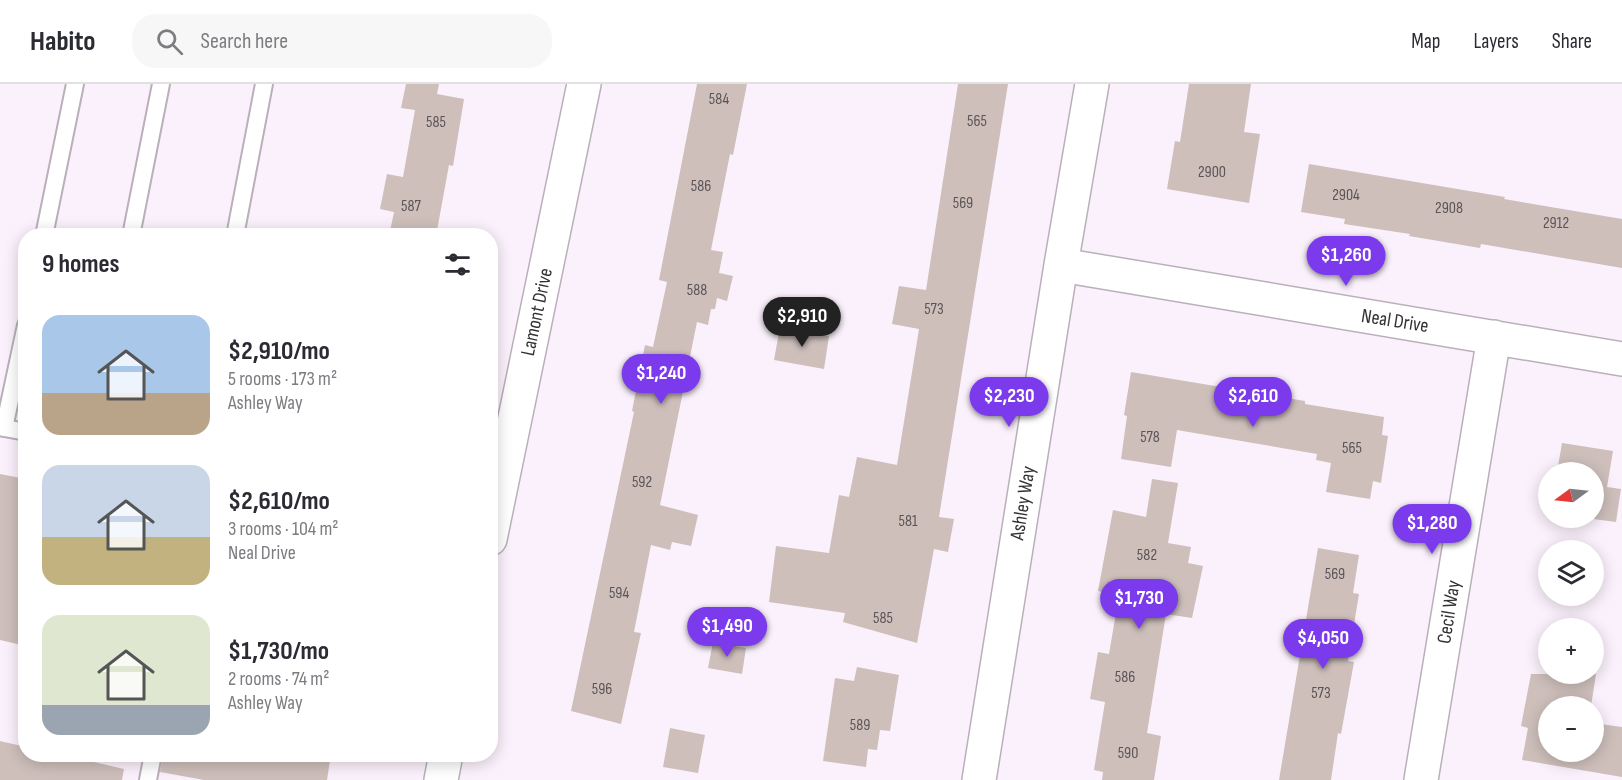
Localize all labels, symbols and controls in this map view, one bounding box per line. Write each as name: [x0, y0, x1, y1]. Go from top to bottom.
search box: [132, 14, 552, 68]
text: Habito: [30, 25, 96, 58]
icon: search: [153, 25, 186, 58]
text: Search here: [201, 28, 288, 55]
text: Map: [1411, 29, 1440, 54]
text: Layers: [1473, 29, 1519, 54]
text: Share: [1552, 29, 1592, 54]
house number: 584: [709, 90, 730, 109]
house number: 565: [967, 112, 987, 131]
house number: 585: [426, 113, 446, 132]
house number: 2900: [1198, 163, 1226, 182]
house number: 586: [691, 177, 711, 196]
house number: 2904: [1332, 186, 1360, 205]
house number: 569: [953, 194, 973, 213]
house number: 587: [401, 197, 421, 216]
house number: 2908: [1435, 199, 1463, 218]
house number: 2912: [1543, 214, 1569, 233]
pin: $1,260: [1297, 236, 1395, 287]
text: $1,260: [1321, 243, 1371, 267]
icon: filters: [441, 248, 474, 281]
text: 9 homes: [42, 249, 120, 280]
street label: Lamont Drive: [516, 266, 558, 358]
house number: 588: [687, 281, 707, 300]
pin: $2,910: [753, 297, 851, 348]
house number: 573: [924, 300, 944, 319]
text: $2,910: [777, 304, 827, 328]
street label: Neal Drive: [1360, 304, 1430, 338]
text: $2,910/mo: [228, 336, 330, 367]
icon: home: [90, 339, 162, 411]
pin: $1,240: [612, 354, 710, 405]
text: $1,240: [636, 361, 686, 385]
text: 5 rooms · 173 m²: [228, 367, 337, 391]
pin: $2,230: [960, 377, 1058, 428]
pin: $2,610: [1204, 377, 1302, 428]
text: $2,230: [984, 384, 1034, 408]
text: $2,610: [1228, 384, 1278, 408]
text: Ashley Way: [228, 391, 303, 415]
house number: 578: [1140, 428, 1160, 447]
house number: 565: [1342, 439, 1362, 458]
north arrow: [1538, 462, 1604, 528]
map controls: [1538, 462, 1604, 762]
street label: Ashley Way: [1005, 464, 1041, 543]
house number: 592: [632, 473, 652, 492]
text: $2,610/mo: [228, 486, 330, 517]
icon: home: [90, 489, 162, 561]
pin: $1,280: [1383, 504, 1481, 555]
text: $1,280: [1407, 511, 1457, 535]
house number: 581: [898, 512, 918, 531]
text: 3 rooms · 104 m²: [228, 517, 338, 541]
button: layers: [1538, 540, 1604, 606]
text: Neal Drive: [228, 541, 296, 565]
house number: 582: [1137, 546, 1157, 565]
house number: 569: [1325, 565, 1345, 584]
street label: Cecil Way: [1432, 578, 1466, 645]
pin: $1,730: [1090, 579, 1188, 630]
house number: 594: [609, 584, 629, 603]
text: $1,730: [1114, 586, 1164, 610]
pin: $1,490: [678, 607, 776, 658]
house number: 585: [873, 609, 893, 628]
text: $1,490: [701, 614, 753, 638]
button: +: [1538, 618, 1604, 684]
pin: $4,050: [1274, 619, 1372, 670]
text: $4,050: [1297, 626, 1349, 650]
text: $1,730/mo: [228, 636, 329, 667]
icon: home: [90, 639, 162, 711]
text: 2 rooms · 74 m²: [228, 667, 329, 691]
house number: 586: [1115, 668, 1135, 687]
house number: 596: [592, 680, 612, 699]
house number: 573: [1311, 684, 1331, 703]
text: Ashley Way: [228, 691, 303, 715]
button: −: [1538, 696, 1604, 762]
house number: 589: [850, 716, 870, 735]
house number: 590: [1118, 744, 1138, 763]

